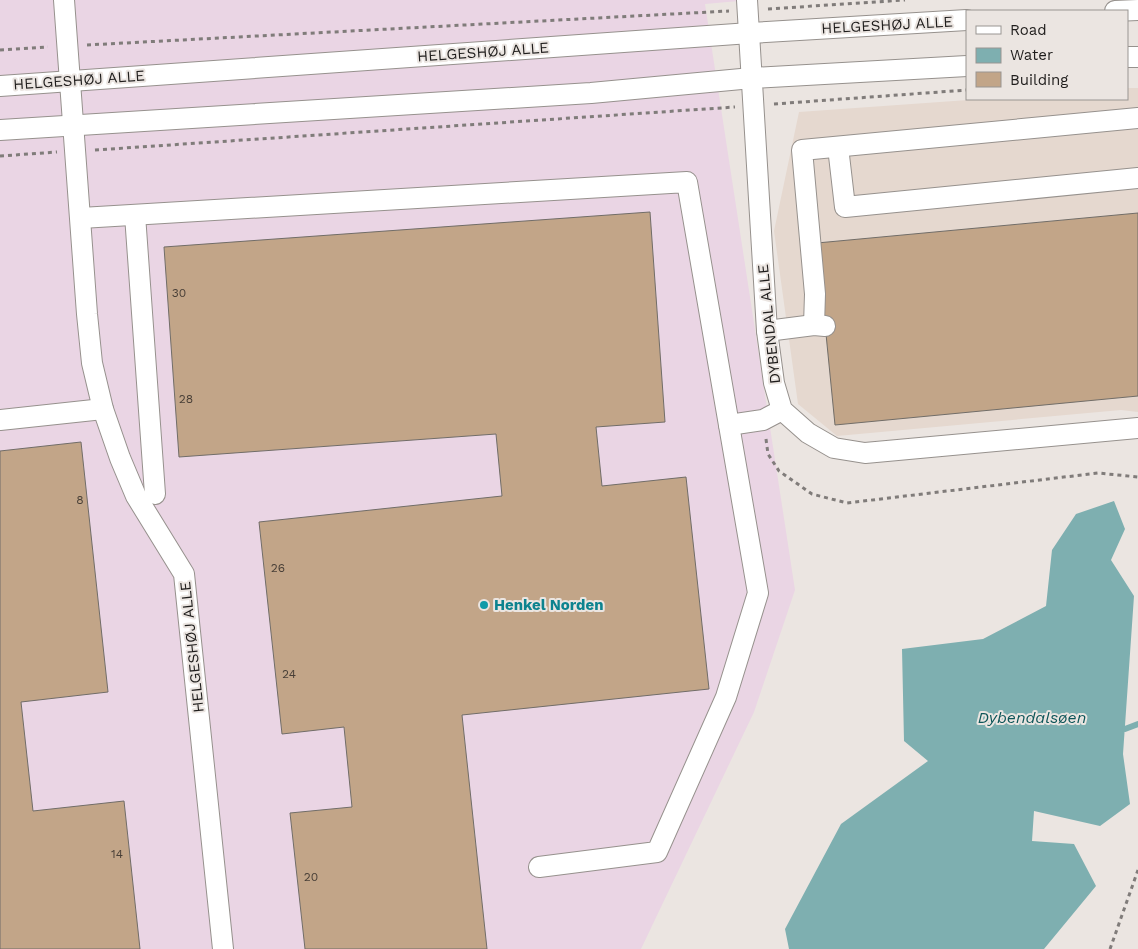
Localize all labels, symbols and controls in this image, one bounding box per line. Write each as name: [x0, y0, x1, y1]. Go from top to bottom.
legend: [966, 10, 1128, 100]
street label: HELGESHØJ ALLE: [821, 13, 953, 37]
text: Road: [1010, 21, 1047, 39]
street label: HELGESHØJ ALLE: [417, 38, 549, 66]
text: Water: [1010, 46, 1053, 64]
street label: HELGESHØJ ALLE: [13, 66, 145, 94]
text: Building: [1010, 71, 1068, 89]
street label: DYBENDAL ALLE: [754, 263, 784, 385]
house number: 30: [172, 286, 186, 300]
house number: 28: [179, 392, 193, 406]
house number: 8: [76, 493, 84, 507]
house number: 26: [271, 561, 285, 575]
street label: HELGESHØJ ALLE: [176, 580, 208, 714]
place label: Henkel Norden: [494, 596, 603, 614]
marker: Henkel Norden: [478, 599, 490, 611]
house number: 24: [282, 667, 296, 681]
water label: Dybendalsøen: [978, 708, 1086, 727]
house number: 14: [111, 847, 123, 861]
house number: 20: [304, 870, 318, 884]

